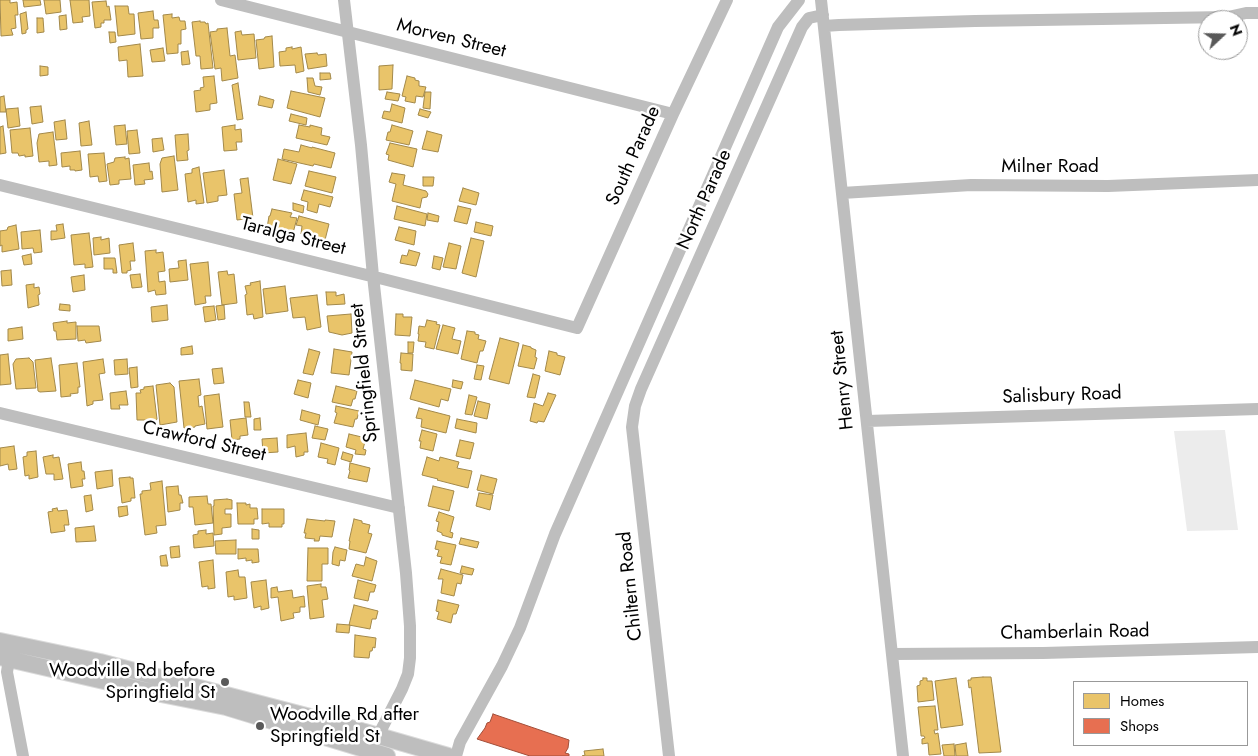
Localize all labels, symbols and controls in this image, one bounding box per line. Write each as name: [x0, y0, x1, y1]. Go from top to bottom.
north arrow: [1198, 10, 1248, 60]
street label: Morven Street: [394, 14, 508, 64]
text: N: [1225, 21, 1247, 39]
street label: South Parade: [602, 103, 666, 209]
street label: North Parade: [673, 146, 737, 254]
street label: Milner Road: [1001, 156, 1099, 178]
street label: Taralga Street: [238, 213, 348, 261]
street label: Springfield Street: [346, 302, 384, 444]
street label: Henry Street: [826, 329, 860, 431]
street label: Salisbury Road: [1002, 383, 1122, 409]
street label: Crawford Street: [140, 417, 268, 467]
street label: Chiltern Road: [614, 530, 648, 642]
street label: Chamberlain Road: [1000, 620, 1150, 646]
place label: Woodville Rd before Springfield St: [49, 660, 215, 704]
marker: Woodville Rd before Springfield St: [219, 676, 231, 688]
legend: [1073, 681, 1248, 746]
text: Homes: [1120, 690, 1164, 712]
place label: Woodville Rd after Springfield St: [270, 704, 419, 748]
text: Shops: [1120, 715, 1159, 737]
marker: Woodville Rd after Springfield St: [254, 720, 266, 732]

